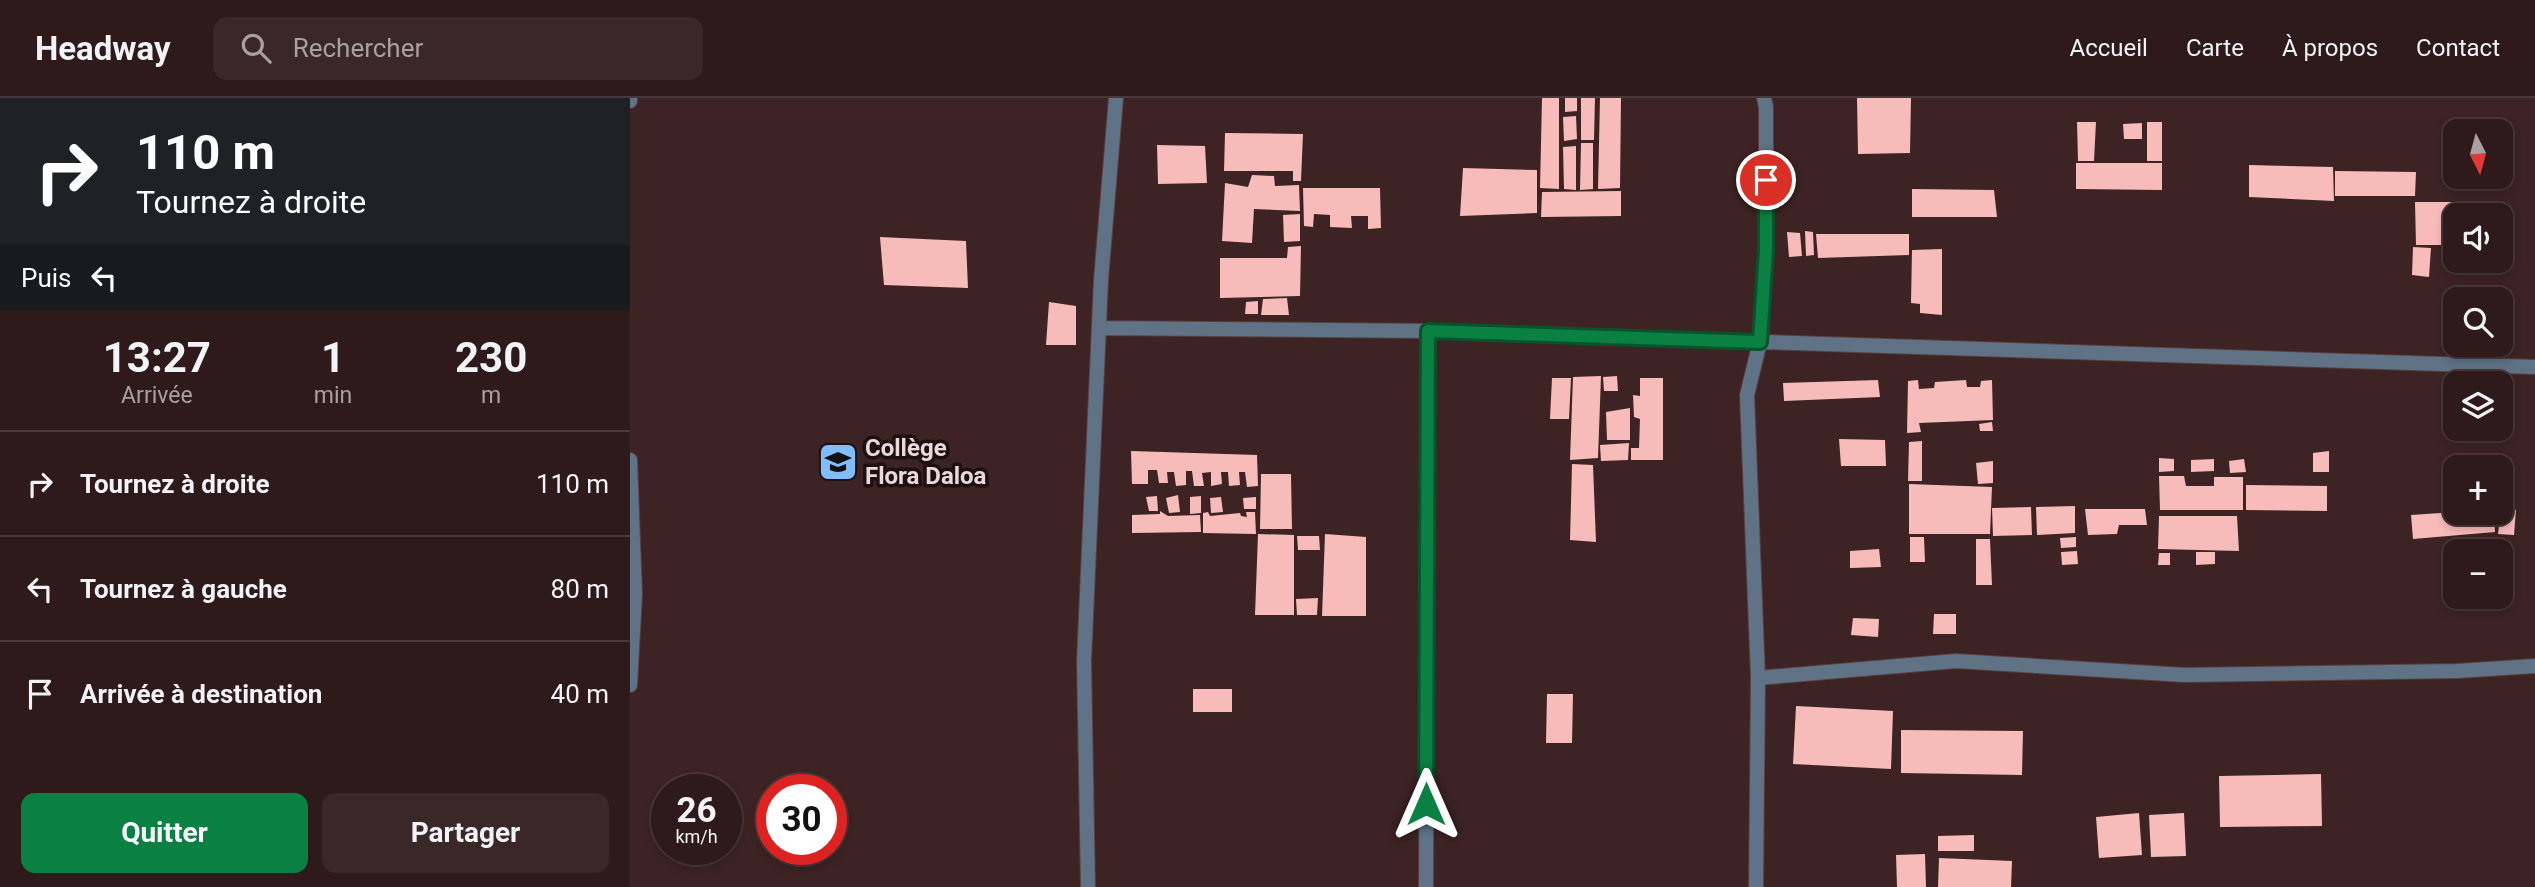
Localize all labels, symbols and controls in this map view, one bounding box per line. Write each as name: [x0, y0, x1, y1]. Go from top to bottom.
search box: [213, 17, 703, 80]
text: Headway: [35, 29, 171, 68]
icon: search: [237, 29, 275, 67]
text: Rechercher: [293, 33, 423, 63]
text: Accueil: [2069, 34, 2148, 62]
text: Carte: [2186, 34, 2244, 62]
text: À propos: [2282, 34, 2378, 62]
text: Contact: [2416, 34, 2500, 62]
north arrow: [2443, 119, 2513, 189]
map controls: [2443, 119, 2513, 609]
text: 110 m: [136, 124, 275, 181]
icon: right: [21, 126, 112, 217]
pin: [1736, 150, 1796, 210]
icon: arrive: [1747, 161, 1785, 199]
text: Tournez à droite: [136, 183, 366, 221]
button: sound: [2443, 203, 2513, 273]
icon: left: [85, 259, 123, 297]
text: Puis: [21, 263, 71, 293]
button: search: [2443, 287, 2513, 357]
text: 13:27: [103, 333, 211, 382]
text: 1: [321, 333, 345, 382]
text: 230: [455, 333, 527, 382]
button: layers: [2443, 371, 2513, 441]
text: Arrivée: [121, 382, 193, 409]
text: min: [314, 382, 352, 409]
text: m: [481, 382, 501, 409]
place label: Collège Flora Daloa: [865, 434, 987, 490]
school or university icon: Collège Flora Daloa: [817, 441, 859, 483]
button: +: [2443, 455, 2513, 525]
icon: right: [21, 465, 59, 503]
text: Tournez à droite: [80, 469, 270, 499]
text: 110 m: [536, 469, 609, 499]
button: −: [2443, 539, 2513, 609]
icon: left: [21, 570, 59, 608]
text: Tournez à gauche: [80, 574, 287, 604]
text: 80 m: [551, 574, 609, 604]
icon: arrive: [21, 675, 59, 713]
text: Arrivée à destination: [80, 679, 322, 709]
text: 40 m: [551, 679, 609, 709]
position arrow: [1389, 767, 1463, 841]
speed limit sign: 30: [756, 774, 847, 865]
text: 26: [676, 790, 717, 831]
button: Quitter: [21, 793, 308, 873]
button: Partager: [322, 793, 609, 873]
text: km/h: [675, 826, 718, 847]

